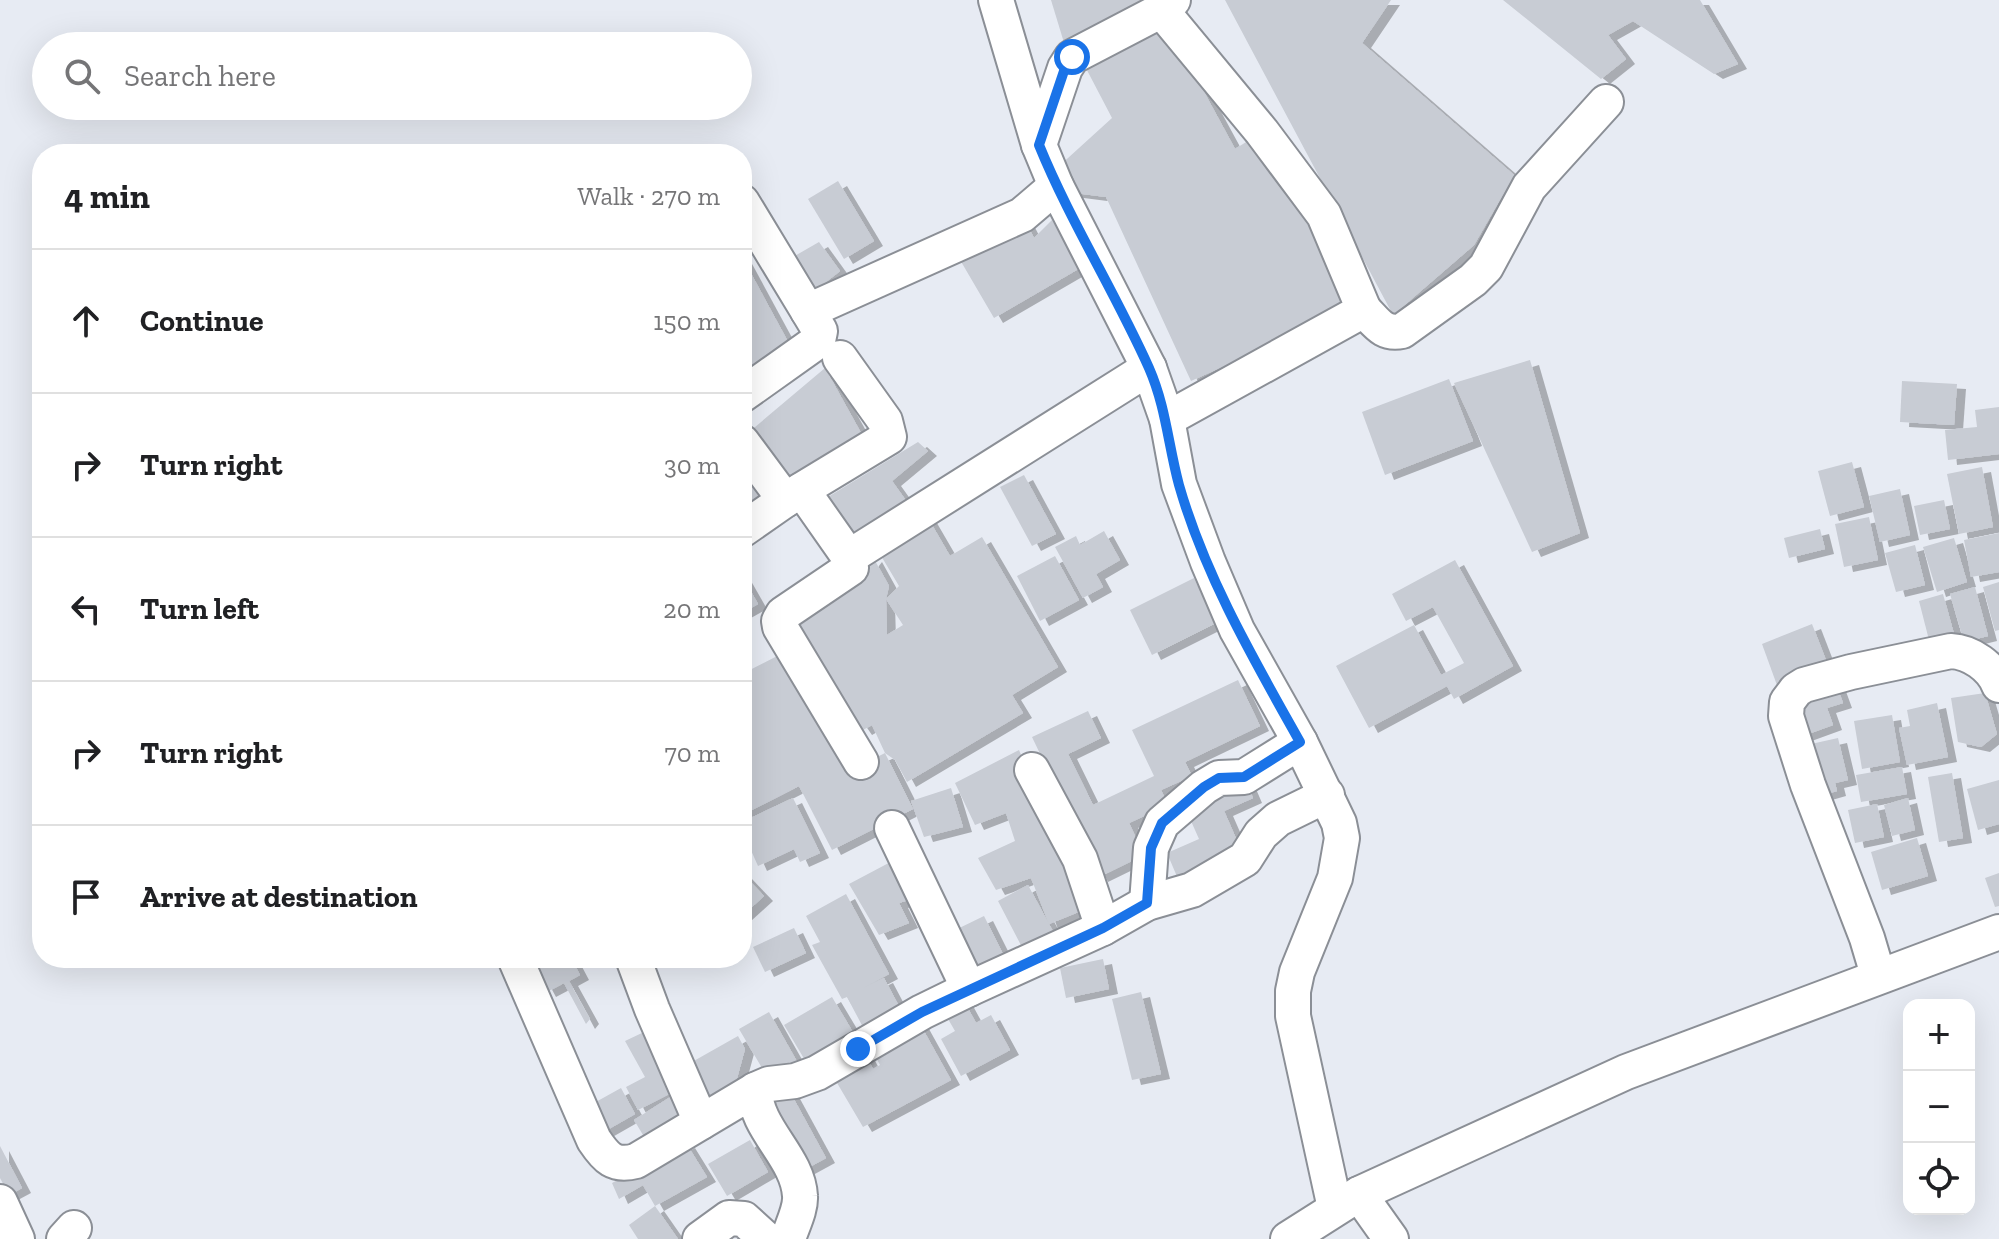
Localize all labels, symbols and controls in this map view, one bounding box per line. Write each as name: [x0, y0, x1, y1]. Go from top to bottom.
search box: [32, 32, 752, 120]
route start: [1054, 39, 1090, 75]
icon: search: [60, 54, 104, 98]
text: Search here: [124, 58, 276, 94]
text: 4 min: [64, 176, 150, 217]
text: Walk · 270 m: [577, 180, 720, 212]
icon: ahead: [64, 299, 108, 343]
text: Continue: [140, 303, 264, 339]
text: 150 m: [653, 305, 720, 337]
icon: right: [64, 443, 108, 487]
text: Turn right: [140, 447, 282, 483]
text: 30 m: [664, 449, 720, 481]
icon: left: [64, 587, 108, 631]
text: Turn left: [140, 591, 259, 627]
text: 20 m: [663, 593, 720, 625]
icon: right: [64, 731, 108, 775]
text: Turn right: [140, 735, 282, 771]
text: 70 m: [664, 737, 720, 769]
icon: arrive: [64, 875, 108, 919]
text: Arrive at destination: [140, 879, 417, 915]
map controls: [1903, 999, 1975, 1215]
button: +: [1903, 999, 1975, 1071]
route end: [840, 1031, 876, 1067]
button: −: [1903, 1071, 1975, 1143]
button: locate: [1903, 1143, 1975, 1215]

